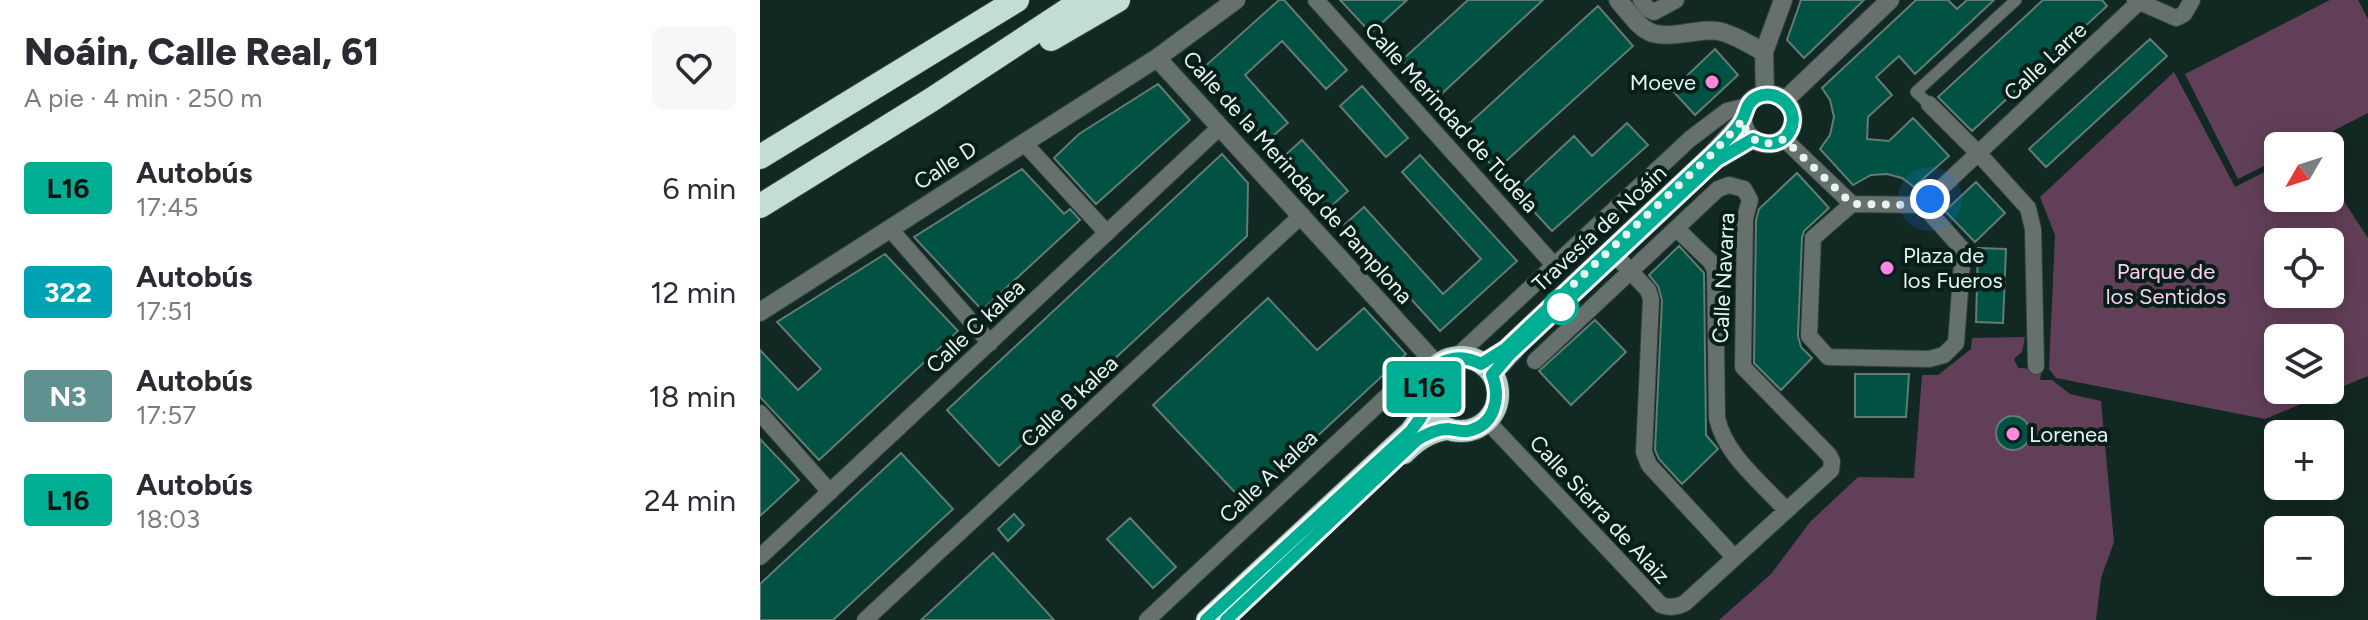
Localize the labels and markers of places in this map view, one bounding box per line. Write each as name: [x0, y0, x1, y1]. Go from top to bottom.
place label: Moeve: [1630, 69, 1696, 96]
marker: Moeve: [1703, 73, 1721, 91]
place label: Plaza de los Fueros: [1903, 242, 2003, 294]
marker: Plaza de los Fueros: [1878, 259, 1896, 277]
unlabelled marker: [1544, 290, 1578, 324]
place label: Lorenea: [2029, 421, 2108, 448]
marker: Lorenea: [2004, 425, 2022, 443]

